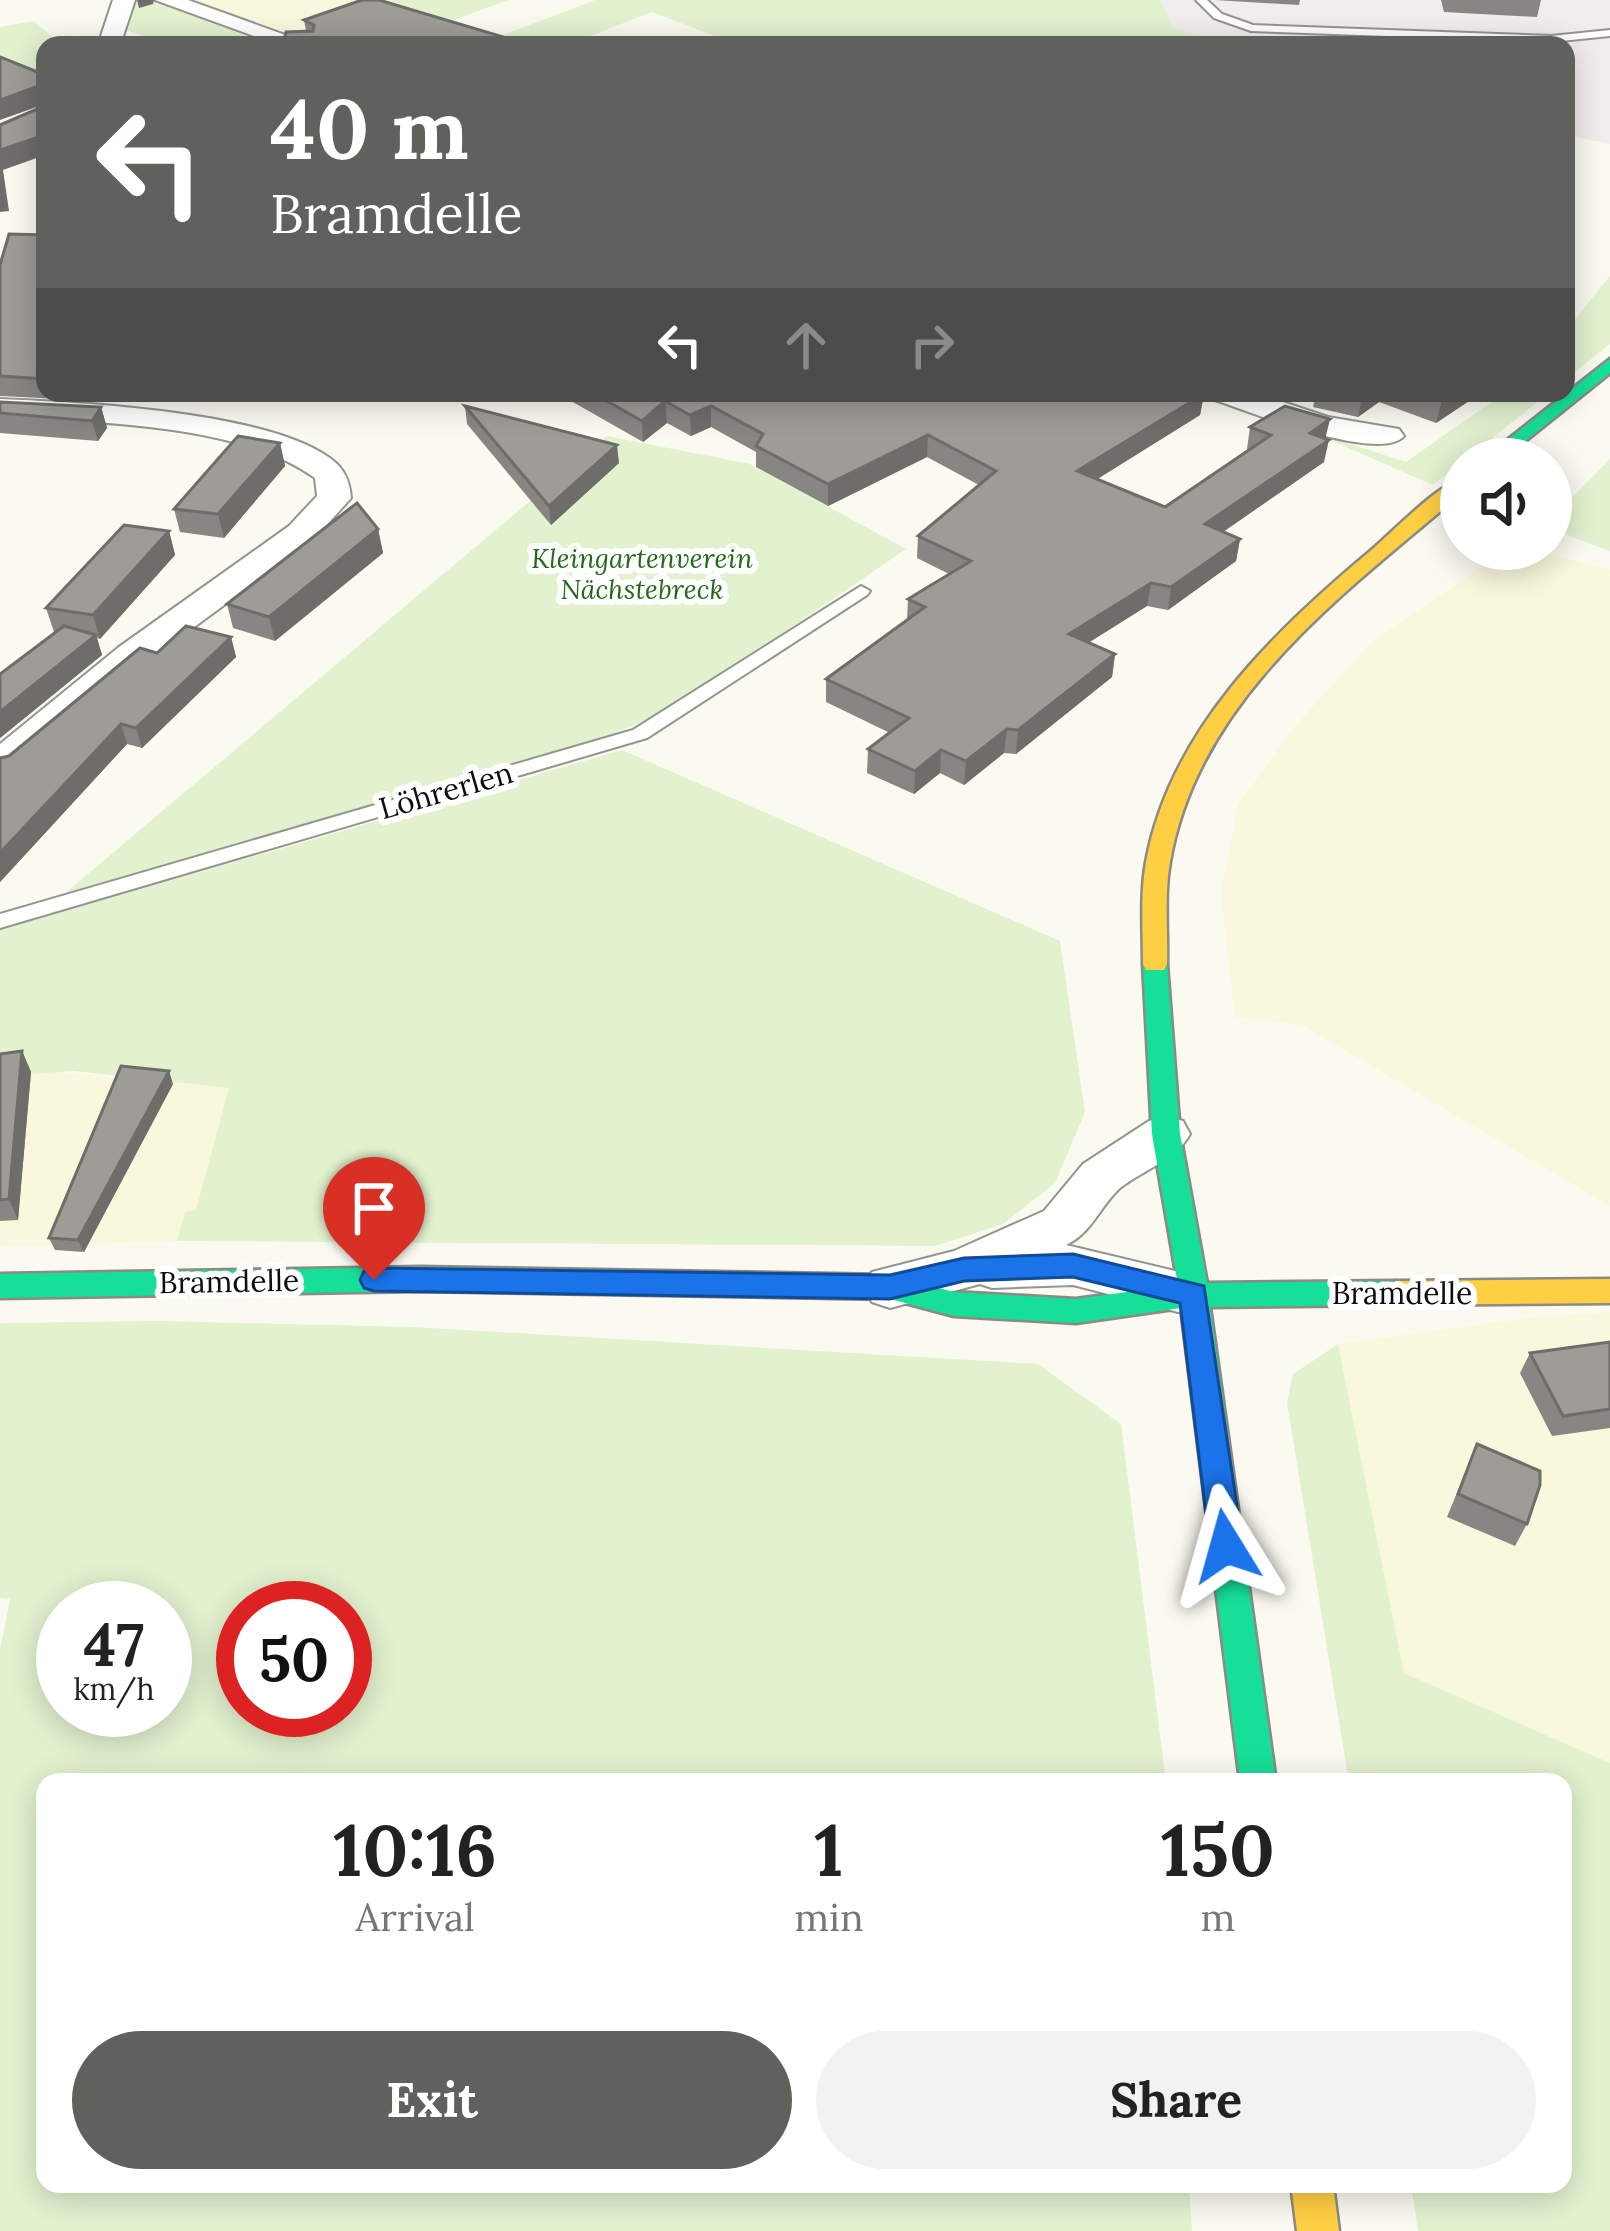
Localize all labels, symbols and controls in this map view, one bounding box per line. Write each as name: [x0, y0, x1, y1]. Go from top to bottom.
text: 40 m: [270, 74, 469, 182]
icon: left: [72, 84, 228, 240]
text: Bramdelle: [270, 179, 523, 248]
icon: left: [647, 312, 713, 378]
icon: ahead: [773, 312, 839, 378]
icon: right: [899, 312, 965, 378]
map controls: [1440, 438, 1572, 570]
button: sound: [1440, 438, 1572, 570]
park label: Kleingartenverein Nächstebreck: [531, 541, 753, 606]
street label: Löhrerlen: [374, 753, 517, 827]
pin: [323, 1157, 425, 1280]
icon: arrive: [341, 1175, 407, 1241]
street label: Bramdelle: [159, 1261, 299, 1301]
street label: Bramdelle: [1332, 1274, 1472, 1312]
position arrow: [1163, 1483, 1289, 1609]
speed limit sign: 50: [216, 1581, 372, 1737]
text: 47: [84, 1606, 144, 1682]
text: km/h: [73, 1670, 155, 1708]
text: 10:16: [333, 1804, 497, 1896]
text: 1: [814, 1804, 843, 1896]
text: 150: [1161, 1804, 1275, 1896]
text: Arrival: [355, 1892, 475, 1942]
text: min: [794, 1892, 864, 1942]
text: m: [1200, 1892, 1235, 1942]
button: Exit: [72, 2031, 792, 2169]
button: Share: [816, 2031, 1536, 2169]

